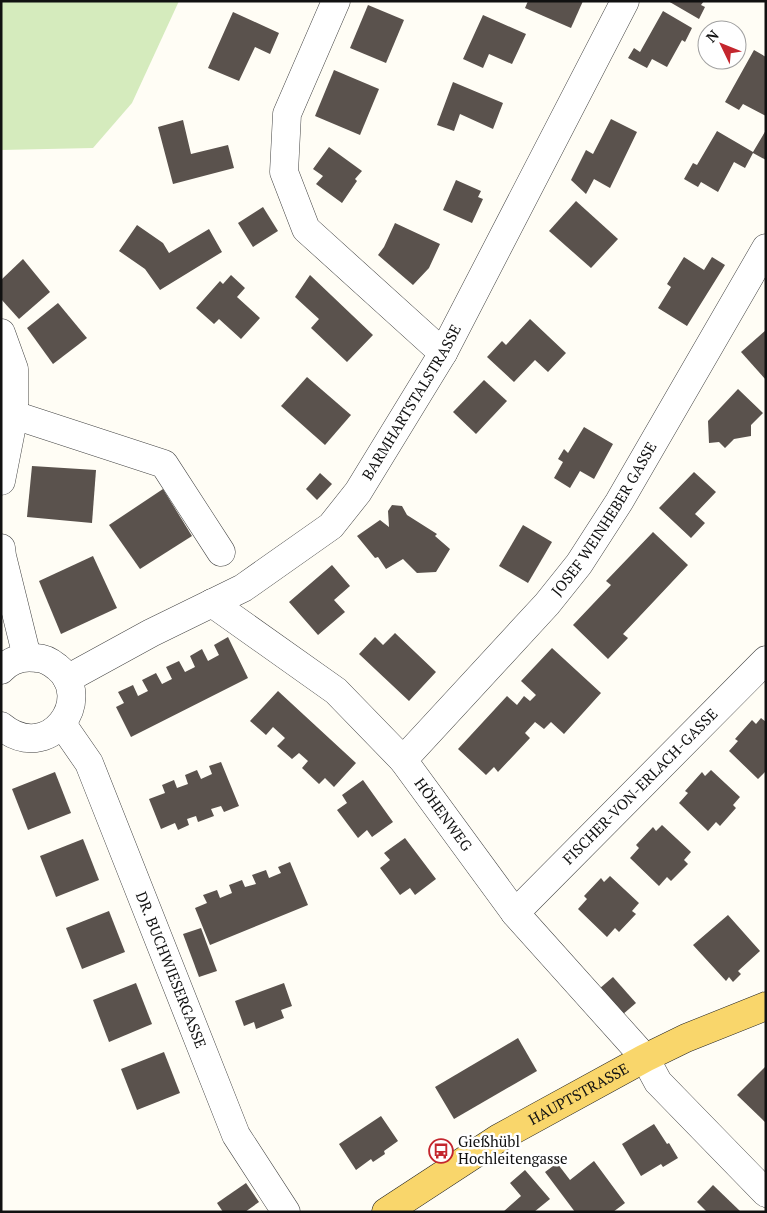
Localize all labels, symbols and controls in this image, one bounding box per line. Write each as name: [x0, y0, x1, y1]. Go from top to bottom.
north arrow: [697, 20, 747, 70]
text: N: [702, 25, 723, 46]
street label: BARMHARTSTALSTRASSE: [357, 321, 465, 483]
street label: JOSEF WEINHEBER GASSE: [546, 438, 661, 600]
street label: FISCHER-VON-ERLACH-GASSE: [558, 704, 721, 868]
street label: HÖHENWEG: [410, 774, 478, 855]
street label: DR. BUCHWIESERGASSE: [132, 888, 212, 1051]
street label: HAUPTSTRASSE: [525, 1058, 632, 1129]
place label: Gießhübl Hochleitengasse: [458, 1131, 568, 1168]
bus stop icon: Gießhübl Hochleitengasse: [428, 1138, 454, 1164]

